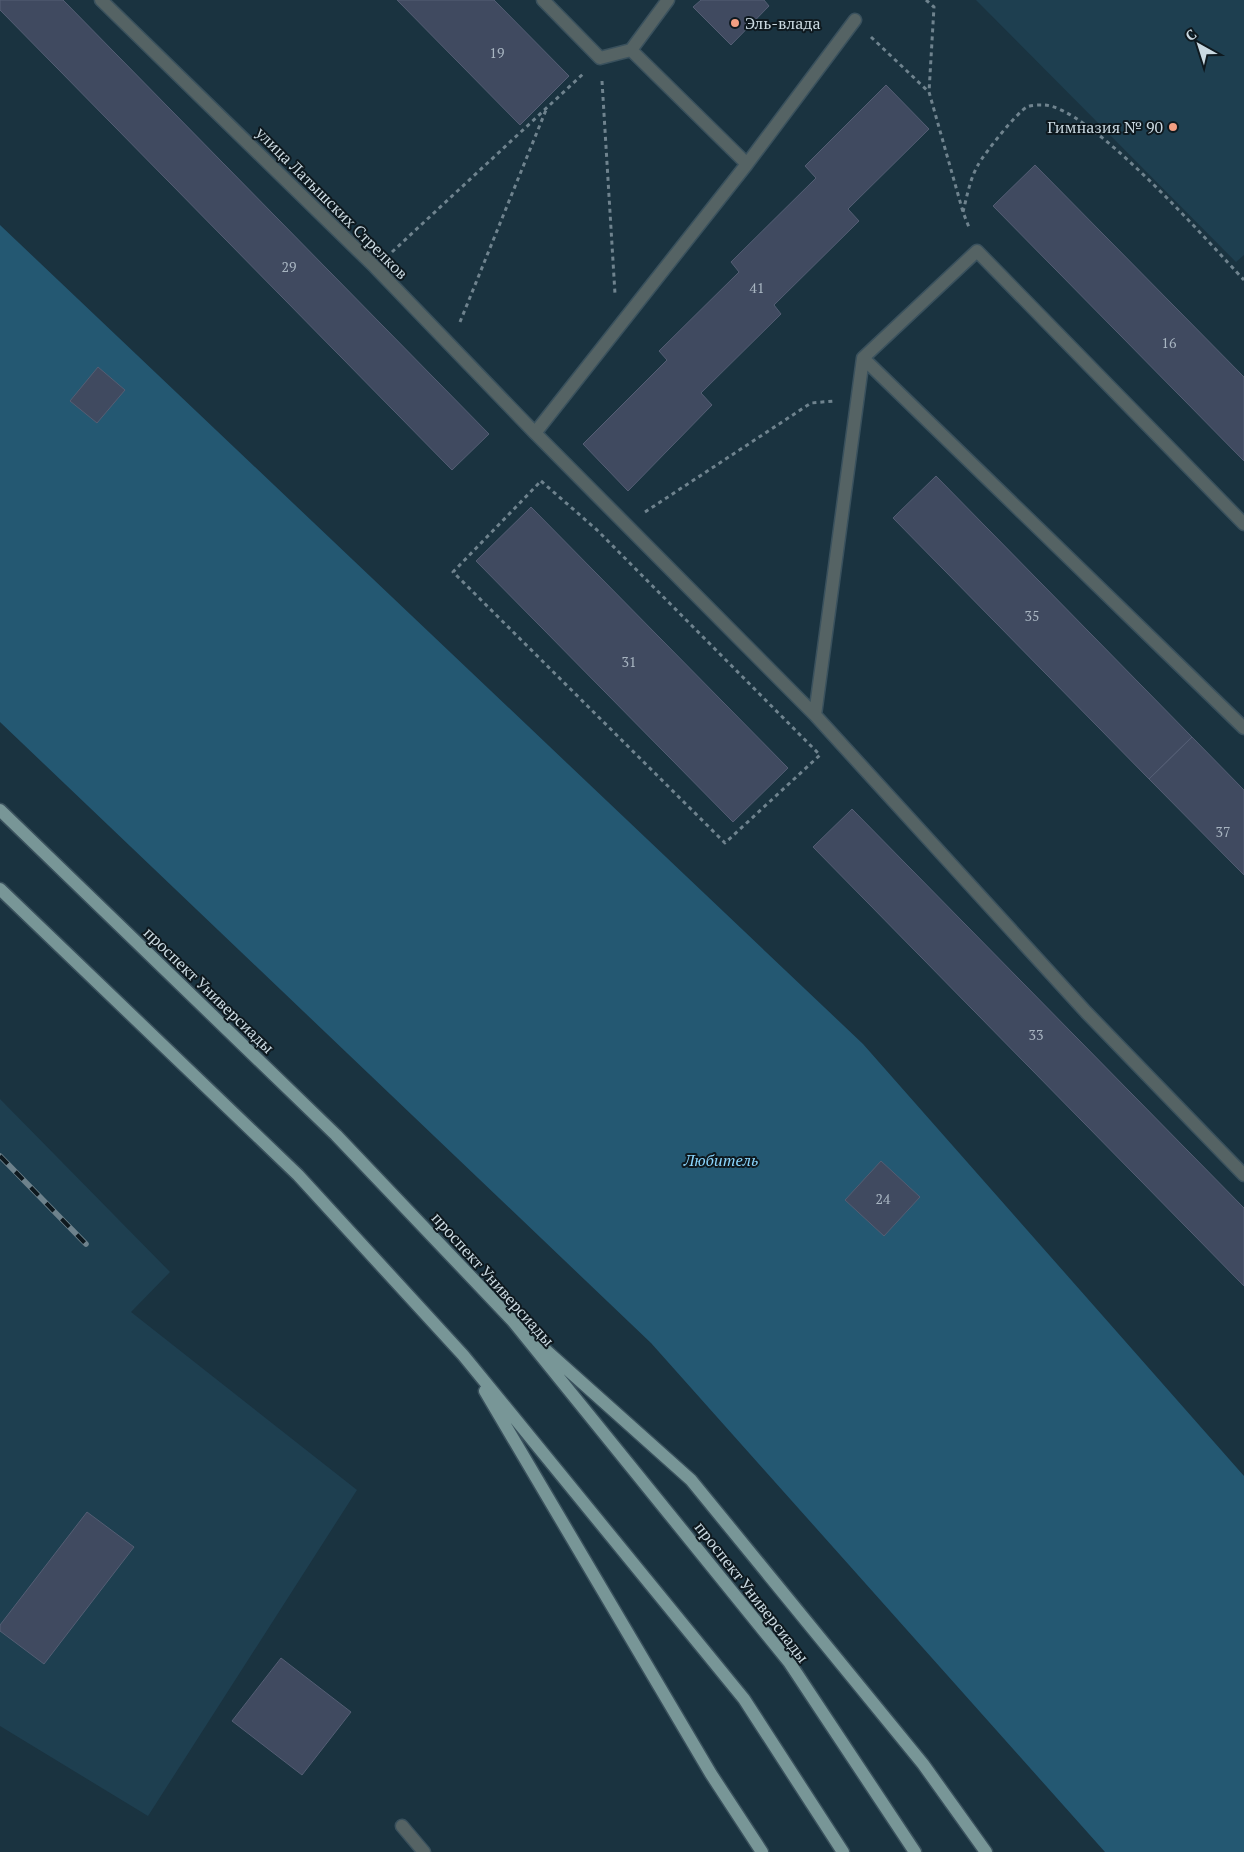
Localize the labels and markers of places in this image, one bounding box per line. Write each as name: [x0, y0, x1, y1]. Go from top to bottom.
place label: Эль-влада: [745, 12, 821, 34]
marker: Эль-влада: [729, 17, 741, 29]
place label: Гимназия № 90: [1047, 116, 1163, 138]
marker: Гимназия № 90: [1167, 121, 1179, 133]

